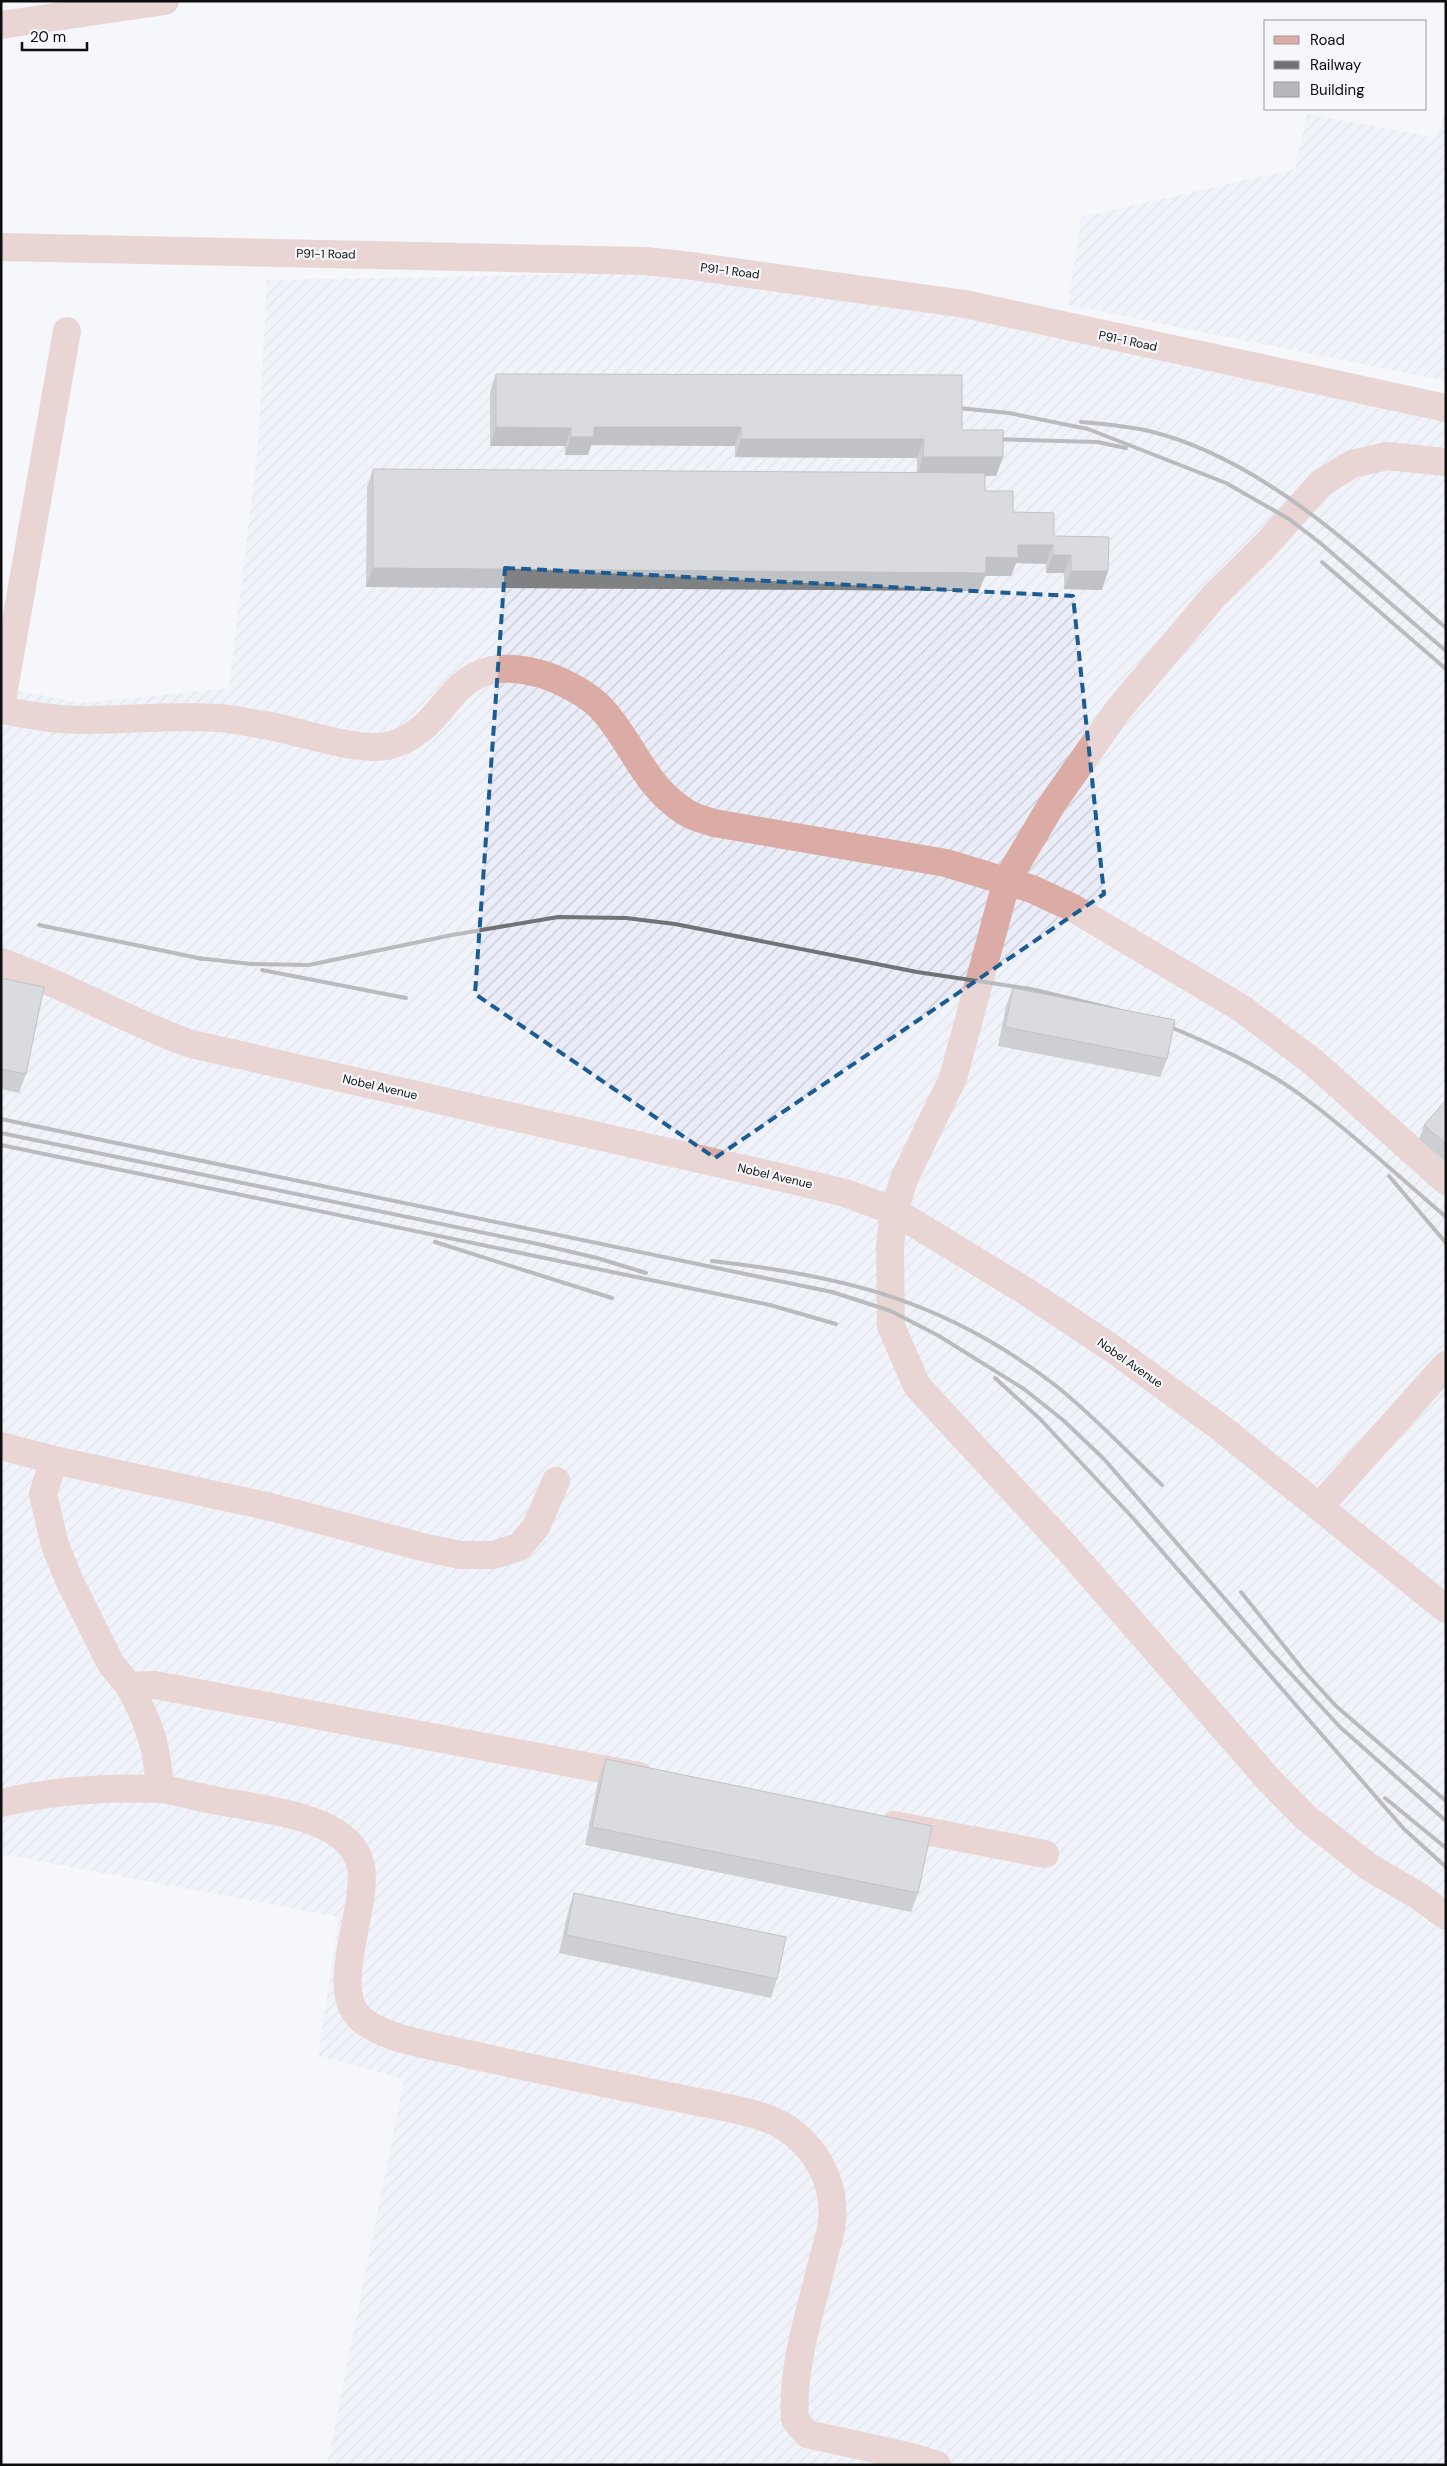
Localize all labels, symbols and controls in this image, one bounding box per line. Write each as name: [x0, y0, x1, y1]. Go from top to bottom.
scale bar: [22, 20, 88, 52]
legend: [1264, 20, 1427, 110]
text: 20 m: [30, 27, 66, 47]
text: Road: [1310, 30, 1345, 50]
text: Railway: [1310, 55, 1362, 75]
text: Building: [1310, 80, 1365, 100]
street label: P91-1 Road: [296, 245, 356, 263]
street label: P91-1 Road: [700, 259, 760, 283]
street label: P91-1 Road: [1097, 327, 1159, 355]
street label: Nobel Avenue: [341, 1071, 419, 1103]
street label: Nobel Avenue: [736, 1160, 814, 1192]
street label: Nobel Avenue: [1094, 1335, 1166, 1392]

